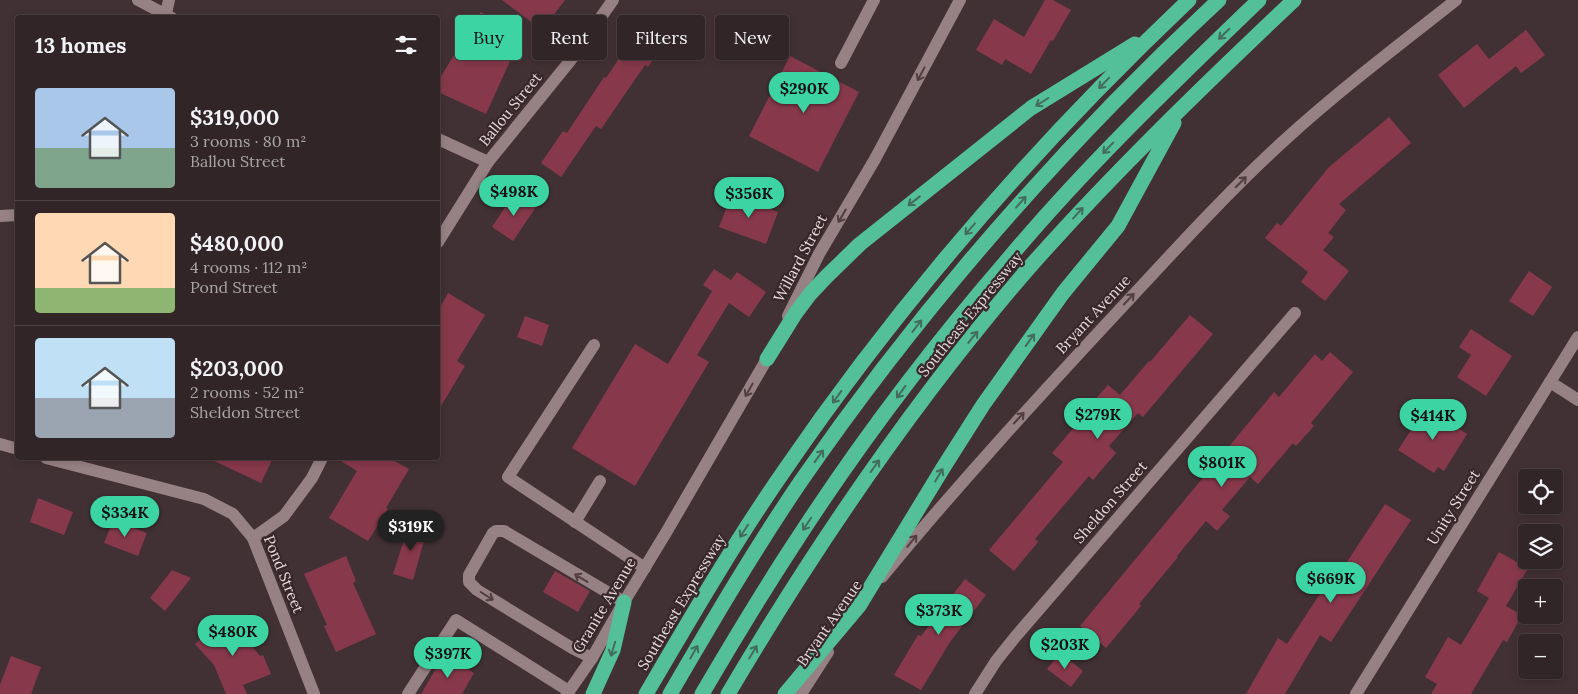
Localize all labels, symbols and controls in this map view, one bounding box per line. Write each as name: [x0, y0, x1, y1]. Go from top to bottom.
chip: Buy: [455, 15, 522, 60]
chip: Rent: [532, 15, 607, 60]
chip: Filters: [617, 15, 705, 60]
chip: New: [715, 15, 789, 60]
one-way arrow: [1217, 28, 1230, 40]
icon: filters: [392, 31, 420, 59]
text: 13 homes: [35, 32, 127, 59]
one-way arrow: [915, 66, 925, 80]
street label: Ballou Street: [474, 68, 546, 150]
pin: $290K: [769, 72, 839, 114]
one-way arrow: [1098, 77, 1110, 89]
text: $290K: [780, 78, 828, 98]
one-way arrow: [1035, 97, 1049, 107]
text: $319,000: [190, 104, 279, 131]
icon: home: [75, 108, 135, 168]
text: 3 rooms · 80 m²: [190, 131, 306, 151]
one-way arrow: [1102, 142, 1114, 155]
text: Ballou Street: [190, 151, 285, 171]
pin: $498K: [479, 174, 549, 217]
pin: $356K: [714, 176, 784, 219]
one-way arrow: [1235, 176, 1248, 188]
text: $498K: [490, 181, 538, 201]
text: $356K: [725, 183, 773, 203]
one-way arrow: [1015, 195, 1027, 208]
one-way arrow: [907, 196, 920, 207]
one-way arrow: [1073, 207, 1084, 220]
one-way arrow: [836, 208, 846, 222]
street label: Willard Street: [769, 211, 831, 305]
one-way arrow: [965, 222, 976, 235]
text: $480,000: [190, 230, 284, 257]
icon: home: [75, 233, 135, 293]
street label: Southeast Expressway: [914, 248, 1026, 380]
text: 4 rooms · 112 m²: [190, 257, 307, 277]
street label: Bryant Avenue: [1052, 270, 1134, 358]
text: Pond Street: [190, 277, 278, 297]
one-way arrow: [1123, 293, 1135, 306]
one-way arrow: [911, 320, 922, 333]
one-way arrow: [967, 330, 978, 343]
one-way arrow: [1025, 333, 1035, 347]
text: $203,000: [190, 355, 284, 382]
icon: home: [75, 358, 135, 418]
text: 2 rooms · 52 m²: [190, 382, 304, 402]
one-way arrow: [744, 383, 754, 397]
one-way arrow: [896, 385, 906, 399]
one-way arrow: [832, 390, 842, 404]
pin: $279K: [1063, 398, 1133, 440]
pin: $414K: [1398, 398, 1468, 441]
text: Sheldon Street: [190, 402, 300, 422]
text: $279K: [1075, 404, 1121, 424]
text: $414K: [1411, 405, 1455, 425]
one-way arrow: [1013, 412, 1025, 425]
pin: $801K: [1187, 446, 1257, 488]
one-way arrow: [814, 449, 824, 463]
text: $801K: [1199, 452, 1245, 472]
street label: Sheldon Street: [1069, 457, 1151, 547]
one-way arrow: [870, 459, 880, 473]
street label: Unity Street: [1422, 466, 1484, 548]
one-way arrow: [935, 468, 945, 482]
map controls: [1518, 469, 1563, 679]
button: locate: [1518, 469, 1563, 514]
pin: $334K: [90, 496, 160, 538]
text: $334K: [101, 502, 149, 522]
pin: $319K: [376, 510, 446, 552]
text: $319K: [388, 516, 434, 536]
one-way arrow: [802, 517, 812, 531]
one-way arrow: [739, 523, 749, 537]
button: layers: [1518, 524, 1563, 569]
street label: Southeast Expressway: [633, 530, 729, 674]
street label: Pond Street: [260, 532, 308, 616]
one-way arrow: [907, 535, 918, 548]
street label: Granite Avenue: [568, 554, 640, 656]
pin: $669K: [1296, 562, 1366, 604]
text: $669K: [1307, 568, 1355, 588]
one-way arrow: [575, 572, 589, 582]
street label: Bryant Avenue: [792, 576, 866, 670]
button: +: [1518, 579, 1563, 624]
one-way arrow: [479, 591, 493, 601]
pin: $373K: [904, 594, 974, 636]
text: $373K: [916, 600, 962, 620]
pin: $480K: [198, 614, 268, 657]
text: $480K: [209, 621, 257, 641]
pin: $203K: [1030, 628, 1100, 670]
text: $203K: [1041, 634, 1089, 654]
button: −: [1518, 634, 1563, 679]
pin: $397K: [413, 636, 483, 679]
one-way arrow: [607, 641, 617, 657]
text: $397K: [425, 643, 471, 663]
one-way arrow: [690, 645, 700, 660]
one-way arrow: [748, 646, 758, 660]

